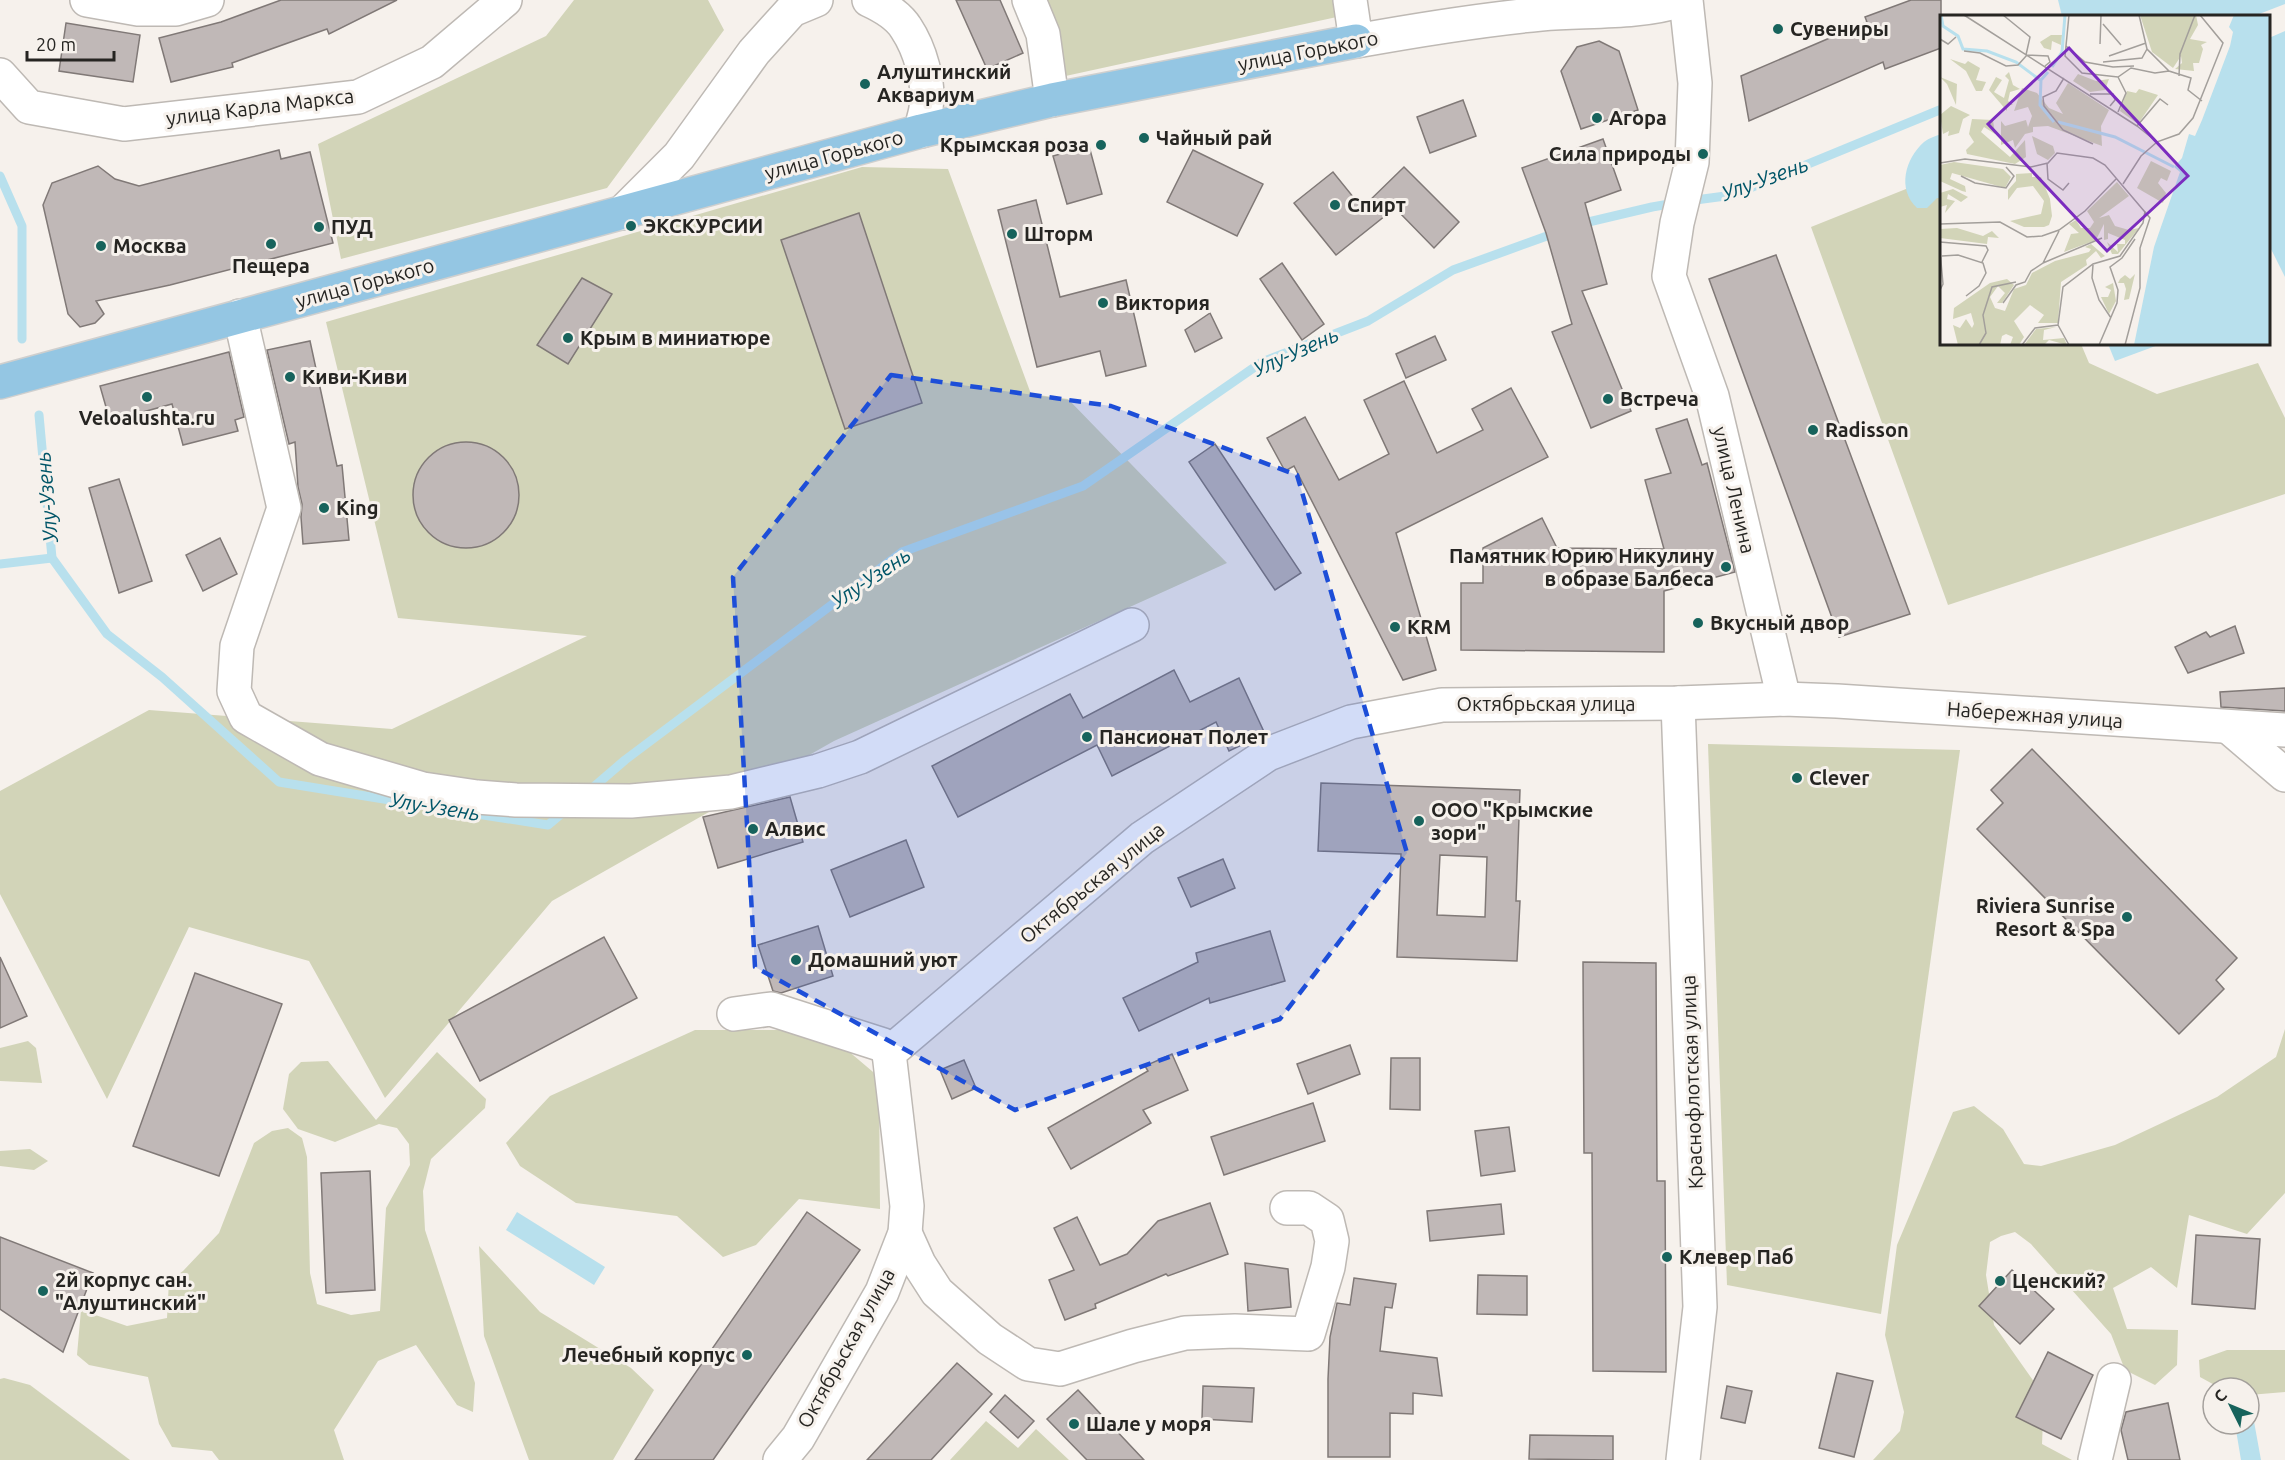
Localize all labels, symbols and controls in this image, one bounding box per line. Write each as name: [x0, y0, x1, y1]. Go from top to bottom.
inset map: [1940, 15, 2270, 345]
place label: Сувениры: [1790, 17, 1889, 40]
marker: Сувениры: [1771, 22, 1785, 36]
scale bar: [27, 24, 114, 62]
street label: улица Горького: [1236, 26, 1380, 75]
text: 20 m: [36, 34, 76, 54]
place label: Алуштинский Аквариум: [877, 60, 1011, 106]
marker: Алуштинский Аквариум: [858, 77, 872, 91]
street label: улица Карла Маркса: [165, 84, 355, 129]
place label: Агора: [1609, 106, 1667, 129]
marker: Агора: [1590, 111, 1604, 125]
street label: улица Горького: [762, 125, 906, 184]
place label: Чайный рай: [1156, 126, 1272, 149]
marker: Чайный рай: [1137, 131, 1151, 145]
place label: Крымская роза: [940, 133, 1089, 156]
marker: Крымская роза: [1094, 138, 1108, 152]
place label: Сила природы: [1549, 142, 1691, 165]
marker: Сила природы: [1696, 147, 1710, 161]
water label: Улу-Узень: [1717, 151, 1811, 205]
place label: Спирт: [1347, 193, 1406, 216]
marker: Спирт: [1328, 198, 1342, 212]
place label: ЭКСКУРСИИ: [643, 214, 763, 237]
place label: ПУД: [331, 215, 373, 238]
marker: ЭКСКУРСИИ: [624, 219, 638, 233]
marker: ПУД: [312, 220, 326, 234]
place label: Шторм: [1024, 222, 1093, 245]
marker: Шторм: [1005, 227, 1019, 241]
place label: Москва: [113, 234, 187, 257]
marker: Пещера: [264, 237, 278, 251]
marker: Москва: [94, 239, 108, 253]
street label: улица Горького: [293, 253, 437, 312]
place label: Пещера: [232, 254, 310, 277]
place label: Виктория: [1115, 291, 1210, 314]
marker: Виктория: [1096, 296, 1110, 310]
water label: Улу-Узень: [1248, 322, 1342, 381]
place label: Крым в миниатюре: [580, 326, 771, 349]
marker: Крым в миниатюре: [561, 331, 575, 345]
place label: Киви-Киви: [302, 365, 408, 388]
marker: Киви-Киви: [283, 370, 297, 384]
place label: Встреча: [1620, 387, 1699, 410]
marker: Veloalushta.ru: [140, 390, 154, 404]
marker: Встреча: [1601, 392, 1615, 406]
place label: Veloalushta.ru: [79, 406, 215, 429]
place label: Radisson: [1825, 418, 1909, 441]
marker: Radisson: [1806, 423, 1820, 437]
street label: улица Ленина: [1709, 424, 1760, 556]
water label: Улу-Узень: [30, 451, 62, 544]
place label: King: [336, 496, 379, 519]
marker: King: [317, 501, 331, 515]
water label: Улу-Узень: [825, 542, 915, 613]
place label: Памятник Юрию Никулину в образе Балбеса: [1449, 544, 1714, 590]
marker: Памятник Юрию Никулину в образе Балбеса: [1719, 560, 1733, 574]
place label: Вкусный двор: [1710, 611, 1849, 634]
place label: KRM: [1407, 615, 1451, 638]
marker: Вкусный двор: [1691, 616, 1705, 630]
marker: KRM: [1388, 620, 1402, 634]
street label: Октябрьская улица: [1456, 692, 1636, 715]
street label: Набережная улица: [1946, 697, 2124, 732]
place label: Пансионат Полет: [1099, 725, 1268, 748]
marker: Пансионат Полет: [1080, 730, 1094, 744]
place label: Clever: [1809, 766, 1870, 789]
marker: Clever: [1790, 771, 1804, 785]
water label: Улу-Узень: [387, 787, 482, 825]
place label: ООО "Крымские зори": [1431, 798, 1593, 844]
marker: ООО "Крымские зори": [1412, 814, 1426, 828]
place label: Алвис: [765, 817, 826, 840]
street label: Октябрьская улица: [1015, 817, 1169, 948]
marker: Алвис: [746, 822, 760, 836]
place label: Riviera Sunrise Resort & Spa: [1976, 894, 2115, 940]
marker: Riviera Sunrise Resort & Spa: [2120, 910, 2134, 924]
place label: Домашний уют: [808, 948, 958, 971]
marker: Домашний уют: [789, 953, 803, 967]
street label: Краснофлотская улица: [1676, 975, 1707, 1189]
place label: Клевер Паб: [1679, 1245, 1794, 1268]
marker: Клевер Паб: [1660, 1250, 1674, 1264]
street label: Октябрьская улица: [792, 1264, 899, 1432]
place label: 2й корпус сан. "Алуштинский": [55, 1268, 206, 1314]
place label: Ценский?: [2012, 1269, 2105, 1292]
marker: Ценский?: [1993, 1274, 2007, 1288]
marker: 2й корпус сан. "Алуштинский": [36, 1284, 50, 1298]
place label: Лечебный корпус: [562, 1343, 735, 1366]
marker: Лечебный корпус: [740, 1348, 754, 1362]
north arrow: [2201, 1376, 2261, 1436]
text: С: [2210, 1386, 2230, 1406]
place label: Шале у моря: [1086, 1412, 1212, 1435]
marker: Шале у моря: [1067, 1417, 1081, 1431]

